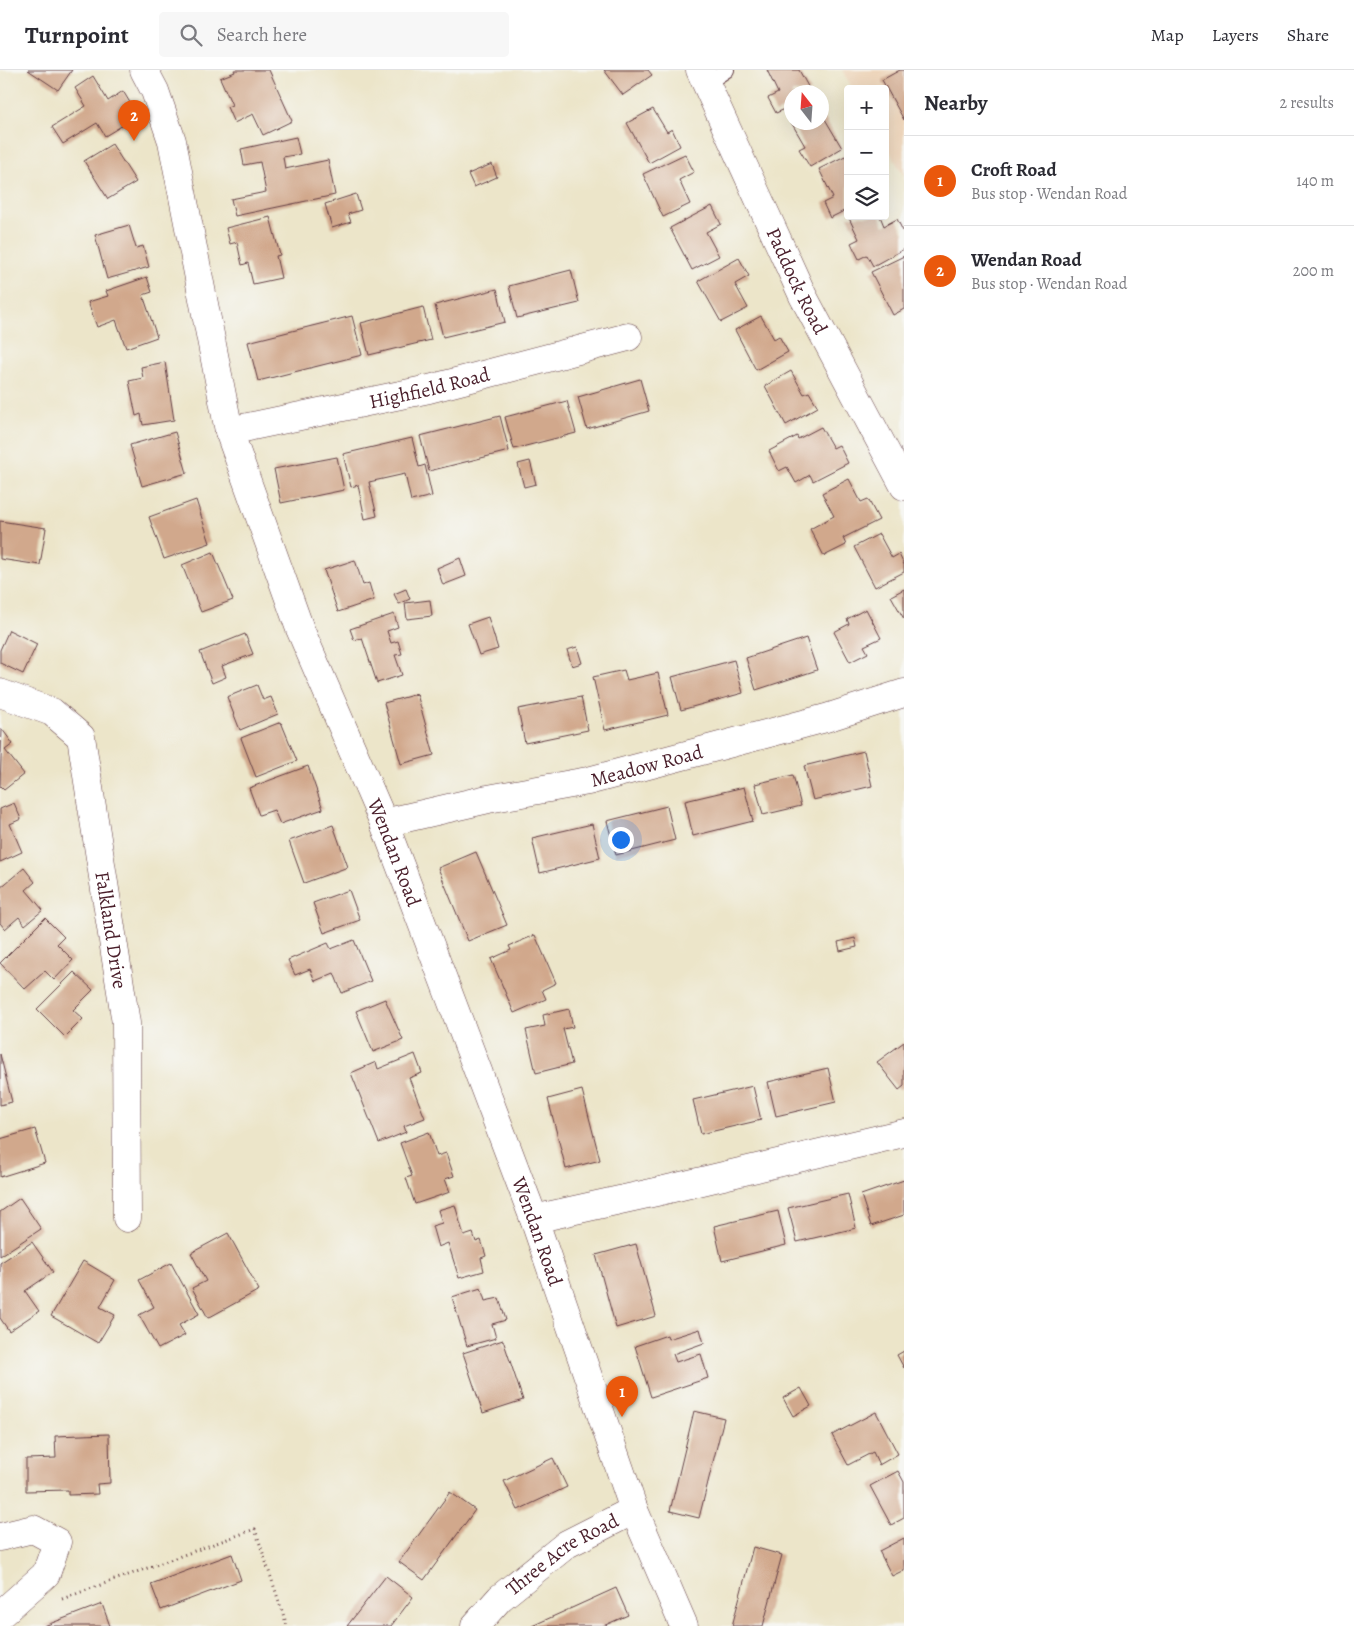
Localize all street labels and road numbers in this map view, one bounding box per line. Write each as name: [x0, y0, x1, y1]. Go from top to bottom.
street label: Paddock Road: [760, 223, 834, 339]
street label: Highfield Road: [367, 360, 493, 415]
street label: Meadow Road: [588, 738, 706, 793]
street label: Wendan Road: [361, 793, 428, 910]
street label: Falkland Drive: [89, 869, 134, 991]
street label: Wendan Road: [505, 1172, 569, 1289]
street label: Three Acre Road: [500, 1507, 623, 1602]

